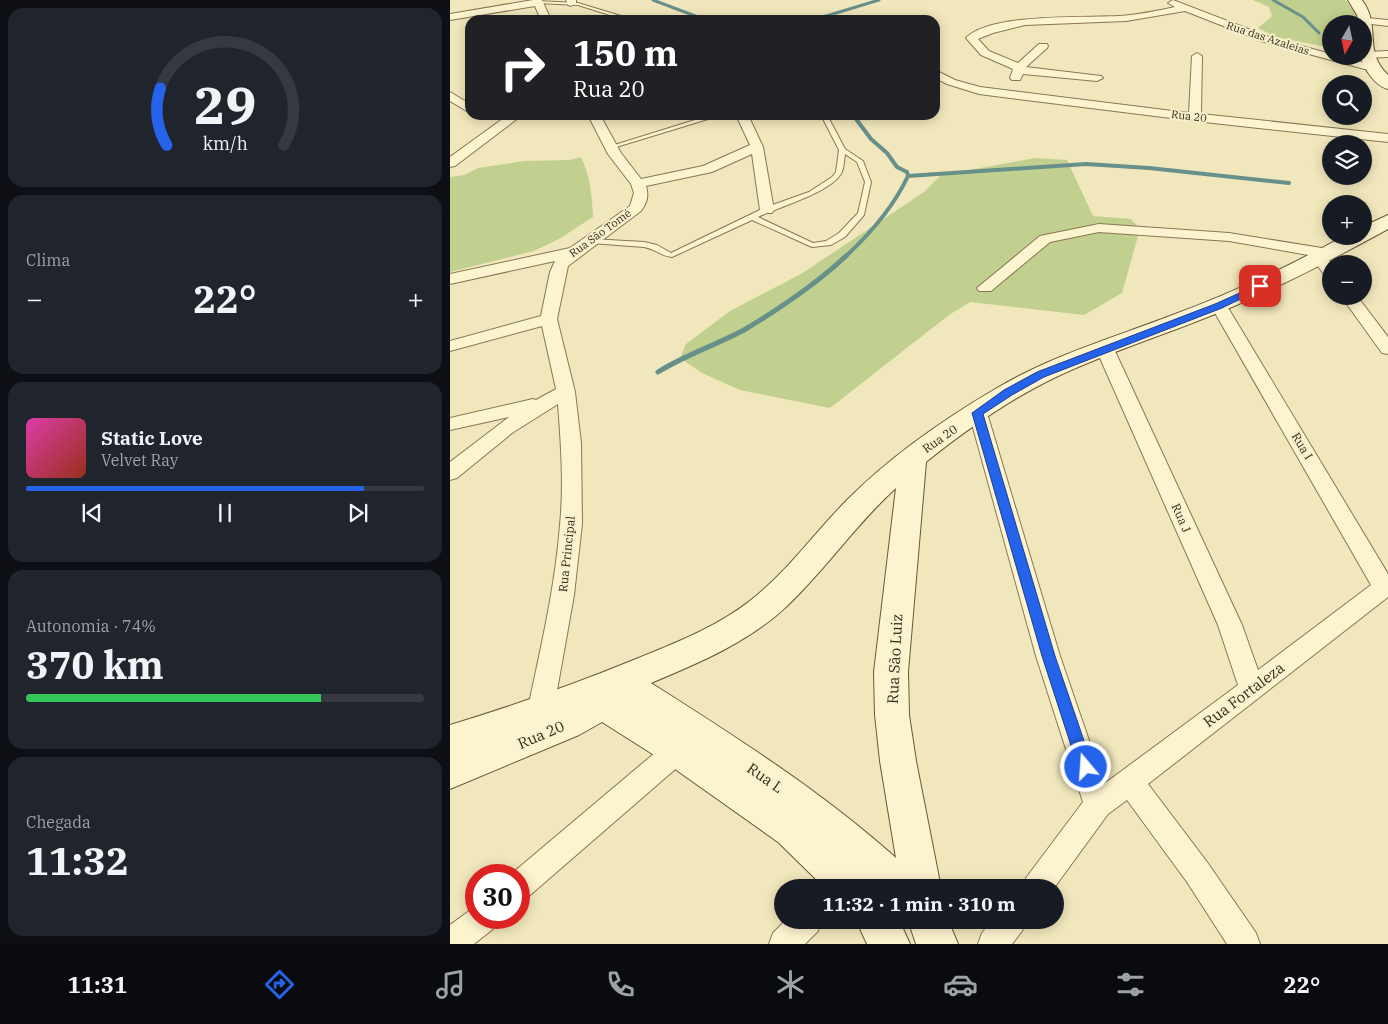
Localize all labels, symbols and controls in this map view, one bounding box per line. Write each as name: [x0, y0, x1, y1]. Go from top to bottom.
north arrow: [1322, 15, 1372, 65]
map controls: [1322, 15, 1372, 305]
street label: Rua das Azaleias: [1225, 18, 1311, 58]
text: 150 m: [573, 30, 678, 76]
icon: right: [490, 35, 555, 100]
text: 29: [194, 71, 256, 138]
text: Rua 20: [573, 74, 645, 103]
button: search: [1322, 75, 1372, 125]
street label: Rua 20: [1170, 107, 1208, 125]
text: km/h: [202, 132, 248, 155]
button: layers: [1322, 135, 1372, 185]
button: +: [1322, 195, 1372, 245]
street label: Rua São Tomé: [566, 206, 634, 260]
text: Clima: [26, 250, 70, 270]
button: −: [1322, 255, 1372, 305]
pin: [1239, 265, 1281, 307]
icon: arrive: [1246, 272, 1274, 300]
text: 22°: [193, 274, 257, 323]
text: −: [26, 280, 43, 317]
text: +: [407, 280, 424, 317]
street label: Rua 20: [919, 421, 960, 456]
text: Static Love: [101, 426, 203, 450]
street label: Rua I: [1289, 429, 1316, 462]
text: Velvet Ray: [101, 450, 178, 470]
icon: previous: [78, 499, 106, 527]
icon: pause: [211, 499, 239, 527]
icon: next: [344, 499, 372, 527]
street label: Rua J: [1168, 501, 1194, 535]
street label: Rua Principal: [555, 515, 578, 593]
street label: Rua São Luiz: [883, 613, 906, 705]
text: Autonomia · 74%: [26, 616, 156, 636]
text: 370 km: [26, 640, 164, 689]
street label: Rua Fortaleza: [1199, 658, 1288, 731]
street label: Rua 20: [515, 716, 567, 753]
position arrow: [1059, 740, 1111, 792]
street label: Rua L: [744, 758, 787, 797]
text: Chegada: [26, 812, 91, 832]
text: 11:32: [26, 836, 129, 885]
speed limit sign: 30: [465, 864, 530, 929]
text: 11:32 · 1 min · 310 m: [823, 892, 1015, 916]
icon: directions: [262, 967, 297, 1002]
icon: music: [433, 967, 468, 1002]
icon: phone: [603, 967, 638, 1002]
icon: climate: [773, 967, 808, 1002]
icon: car: [943, 967, 978, 1002]
icon: filters: [1113, 967, 1148, 1002]
text: 11:31: [68, 970, 127, 999]
text: 22°: [1284, 970, 1320, 999]

